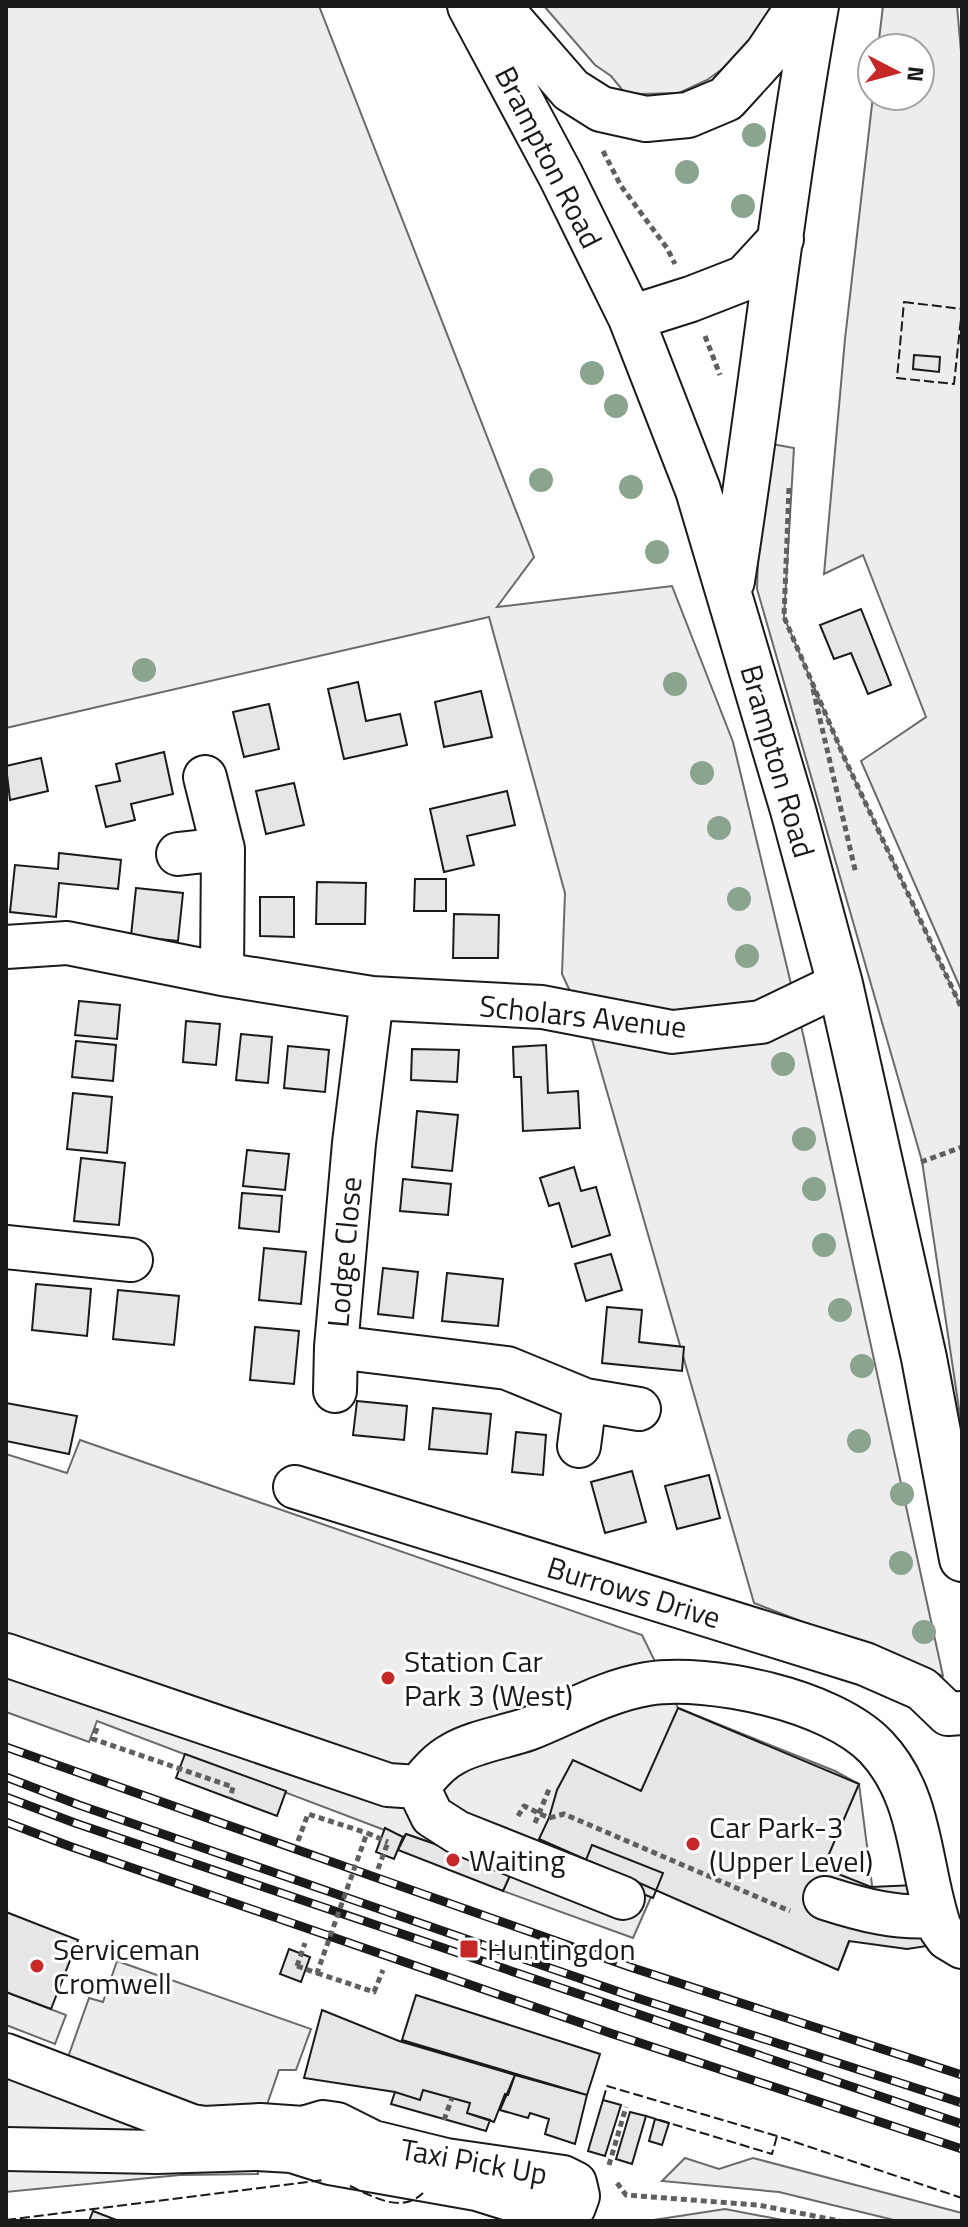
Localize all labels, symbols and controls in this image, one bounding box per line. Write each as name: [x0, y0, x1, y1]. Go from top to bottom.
north arrow: [856, 32, 936, 112]
street label: Brampton Road: [483, 58, 615, 256]
text: N: [898, 65, 934, 83]
street label: Brampton Road: [729, 659, 827, 863]
street label: Scholars Avenue: [477, 982, 689, 1050]
street label: Lodge Close: [314, 1175, 374, 1329]
street label: Burrows Drive: [541, 1544, 727, 1640]
place label: Station Car Park 3 (West): [404, 1638, 573, 1718]
marker: Station Car Park 3 (West): [379, 1669, 397, 1687]
place label: Car Park-3 (Upper Level): [709, 1804, 873, 1884]
marker: Car Park-3 (Upper Level): [684, 1835, 702, 1853]
place label: Waiting: [469, 1837, 565, 1883]
marker: Waiting: [444, 1851, 462, 1869]
place label: Serviceman Cromwell: [53, 1926, 200, 2006]
place label: Huntingdon: [487, 1926, 636, 1972]
marker: Huntingdon: [458, 1938, 480, 1960]
marker: Serviceman Cromwell: [28, 1957, 46, 1975]
street label: Taxi Pick Up: [397, 2125, 551, 2197]

